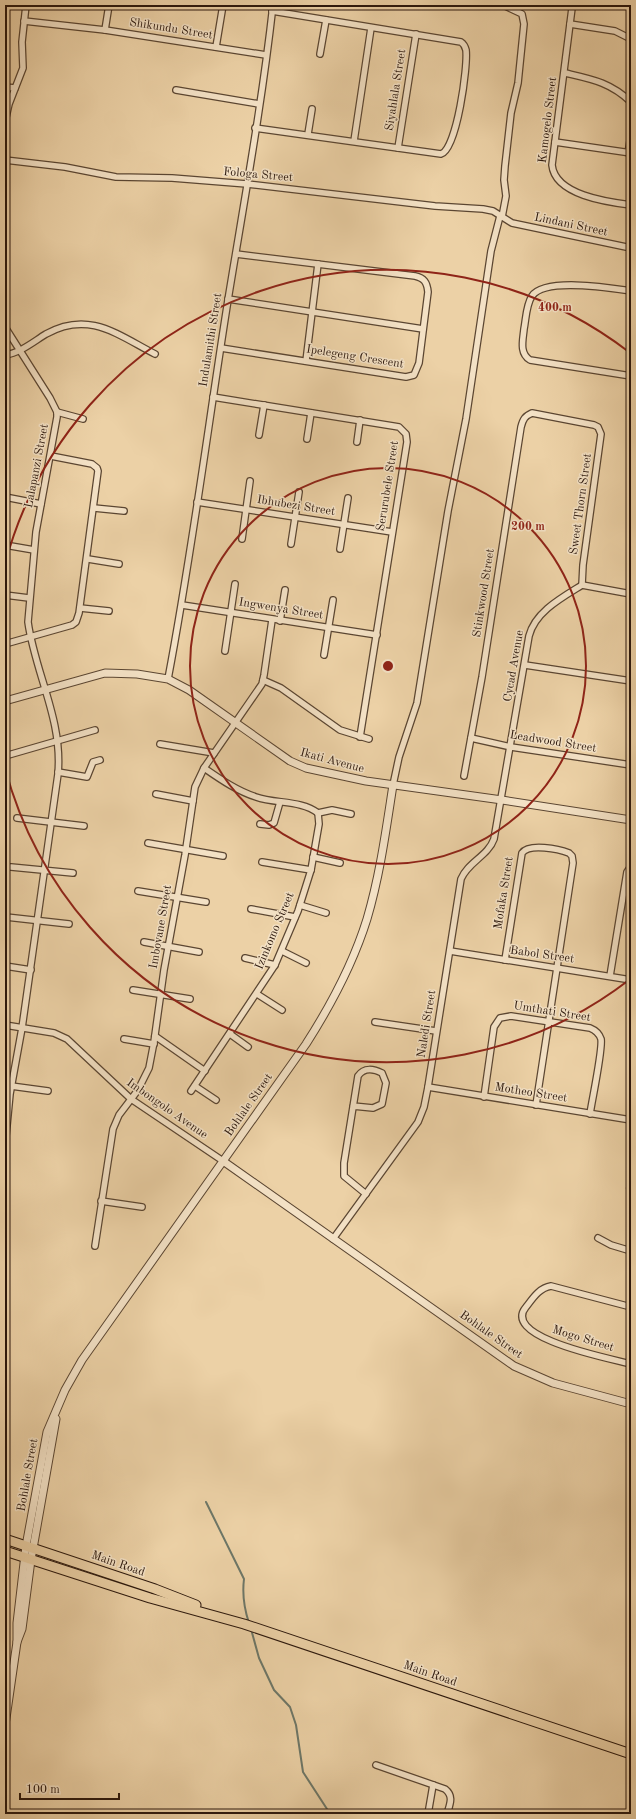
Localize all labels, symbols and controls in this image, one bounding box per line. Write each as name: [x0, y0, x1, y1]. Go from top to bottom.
street label: Shikundu Street: [128, 16, 214, 42]
street label: Siyahlala Street: [384, 48, 408, 132]
street label: Kamogelo Street: [537, 76, 559, 164]
street label: Fologa Street: [223, 166, 293, 184]
street label: Lindani Street: [533, 211, 609, 239]
street label: Indulamithi Street: [198, 292, 224, 388]
text: 400 m: [538, 302, 572, 314]
street label: Ipelegeng Crescent: [305, 343, 405, 371]
street label: Lalapanzi Street: [23, 423, 51, 509]
street label: Serurubele Street: [375, 440, 401, 532]
street label: Sweet Thorn Street: [568, 452, 594, 556]
street label: Ibhubezi Street: [256, 494, 336, 518]
text: 200 m: [511, 521, 545, 533]
street label: Stinkwood Street: [471, 548, 497, 638]
street label: Ingwenya Street: [238, 596, 324, 622]
street label: Cycad Avenue: [502, 629, 526, 703]
centre of rings: [381, 659, 395, 673]
street label: Leadwood Street: [509, 729, 597, 755]
street label: Ikati Avenue: [299, 747, 366, 775]
street label: Mofaka Street: [492, 856, 516, 930]
street label: Imbovane Street: [148, 884, 174, 970]
street label: Izinkomo Street: [253, 891, 297, 971]
street label: Babol Street: [509, 945, 575, 965]
street label: Naledi Street: [416, 989, 438, 1059]
street label: Umthati Street: [512, 1000, 592, 1024]
street label: Bohlale Street: [223, 1071, 275, 1139]
street label: Imbongolo Avenue: [124, 1077, 210, 1142]
street label: Motheo Street: [494, 1081, 568, 1105]
street label: Bohlale Street: [457, 1309, 525, 1361]
street label: Mogo Street: [551, 1324, 615, 1354]
street label: Bohlale Street: [16, 1438, 40, 1512]
street label: Main Road: [90, 1549, 146, 1579]
street label: Main Road: [402, 1659, 458, 1689]
scale bar: [20, 1775, 119, 1801]
text: 100 m: [26, 1784, 60, 1796]

